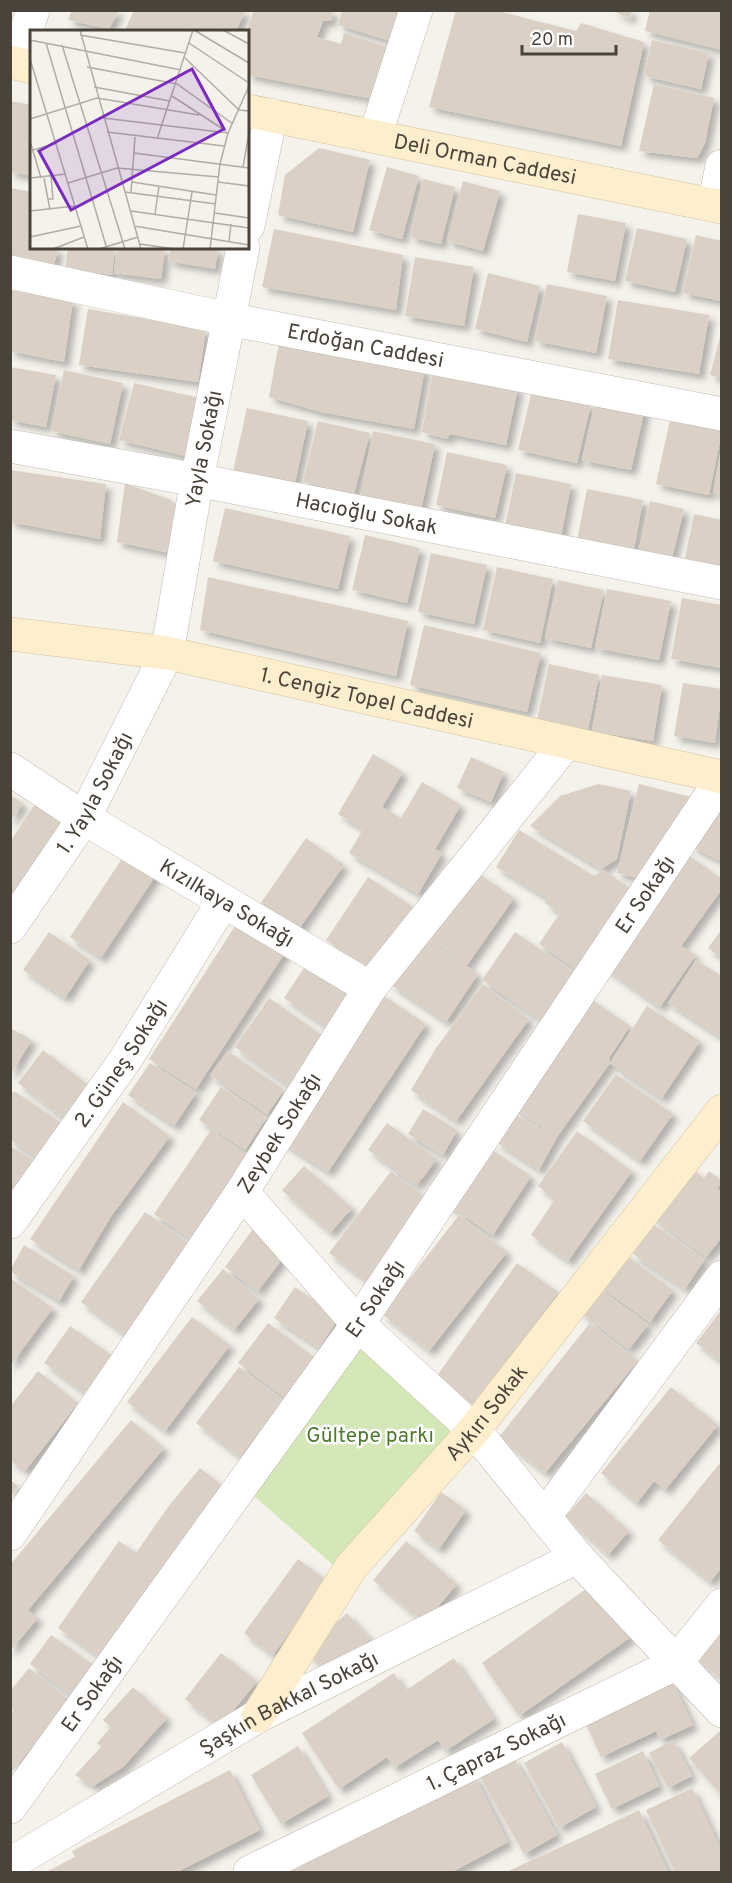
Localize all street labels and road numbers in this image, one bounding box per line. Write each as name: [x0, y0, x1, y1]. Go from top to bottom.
street label: Deli Orman Caddesi: [391, 129, 579, 192]
street label: Erdoğan Caddesi: [285, 319, 446, 375]
street label: Yayla Sokağı: [180, 388, 229, 510]
street label: Hacıoğlu Sokak: [293, 488, 440, 542]
street label: 1. Cengiz Topel Caddesi: [258, 662, 476, 736]
street label: 1. Yayla Sokağı: [51, 728, 140, 860]
street label: Er Sokağı: [610, 851, 682, 940]
street label: Kızılkaya Sokağı: [154, 854, 298, 955]
street label: 2. Güneş Sokağı: [69, 994, 175, 1134]
street label: Zeybek Sokağı: [232, 1068, 328, 1199]
street label: Er Sokağı: [340, 1255, 412, 1344]
street label: Aykırı Sokak: [440, 1360, 535, 1467]
street label: Şaşkın Bakkal Sokağı: [195, 1646, 383, 1763]
street label: Er Sokağı: [56, 1650, 130, 1738]
street label: 1. Çapraz Sokağı: [423, 1707, 571, 1798]

